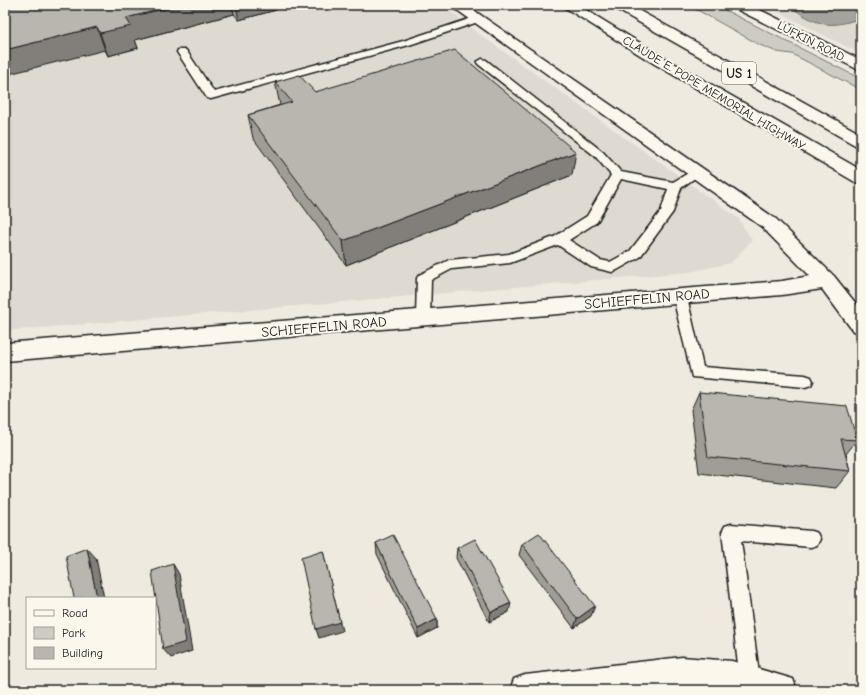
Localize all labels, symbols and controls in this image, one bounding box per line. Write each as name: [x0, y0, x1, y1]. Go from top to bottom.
street label: LUFKIN ROAD: [775, 18, 847, 64]
street label: CLAUDE E. POPE MEMORIAL HIGHWAY: [620, 33, 808, 154]
road number: US 1: [722, 62, 756, 84]
street label: SCHIEFFELIN ROAD: [584, 285, 711, 313]
street label: SCHIEFFELIN ROAD: [261, 313, 388, 341]
legend: [26, 597, 156, 669]
text: Road: [62, 606, 88, 620]
text: Park: [62, 626, 85, 640]
text: Building: [62, 646, 103, 660]

